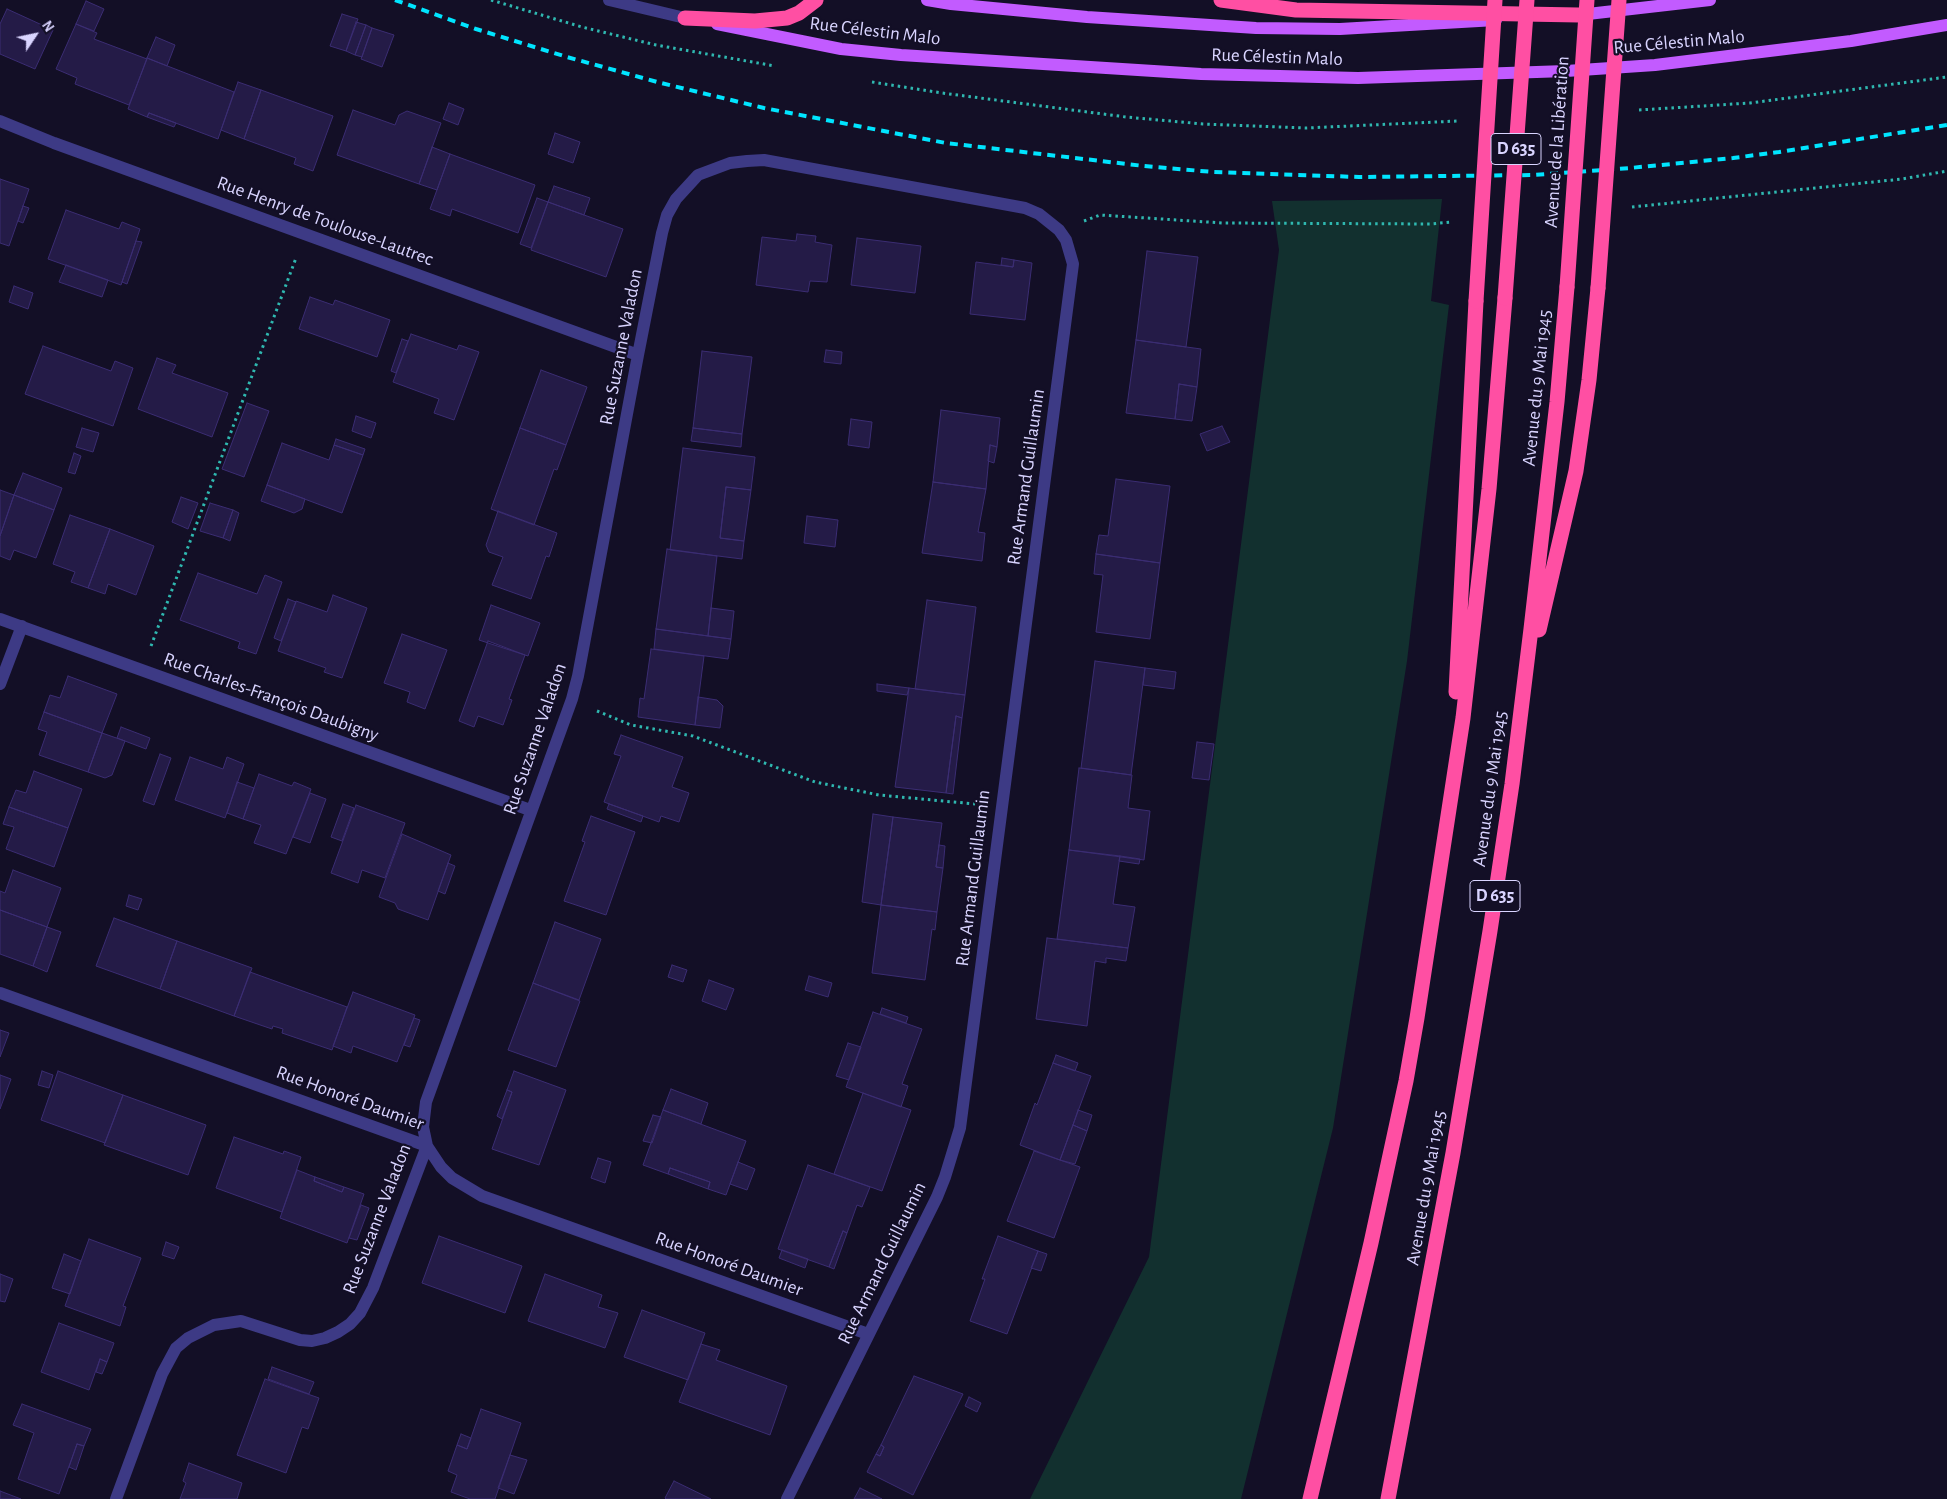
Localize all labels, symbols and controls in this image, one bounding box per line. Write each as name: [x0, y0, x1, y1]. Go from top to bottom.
north arrow: [10, 10, 60, 60]
street label: Rue Célestin Malo: [808, 12, 942, 50]
text: N: [39, 19, 56, 35]
street label: Rue Célestin Malo: [1612, 25, 1746, 59]
street label: Rue Célestin Malo: [1211, 43, 1343, 71]
street label: Avenue de la Libération: [1540, 55, 1574, 229]
road number: D 635: [1491, 134, 1541, 164]
street label: Rue Henry de Toulouse-Lautrec: [214, 171, 436, 271]
street label: Rue Suzanne Valadon: [595, 267, 647, 427]
street label: Avenue du 9 Mai 1945: [1517, 309, 1557, 467]
street label: Rue Armand Guillaumin: [1002, 387, 1050, 567]
street label: Rue Charles-François Daubigny: [160, 647, 382, 747]
street label: Rue Suzanne Valadon: [498, 660, 572, 818]
street label: Avenue du 9 Mai 1945: [1468, 710, 1512, 868]
street label: Rue Armand Guillaumin: [951, 788, 995, 968]
road number: D 635: [1470, 880, 1520, 911]
street label: Rue Honoré Daumier: [273, 1061, 427, 1135]
street label: Avenue du 9 Mai 1945: [1401, 1109, 1451, 1267]
street label: Rue Suzanne Valadon: [338, 1141, 416, 1297]
street label: Rue Armand Guillaumin: [833, 1178, 931, 1348]
street label: Rue Honoré Daumier: [652, 1227, 806, 1301]

